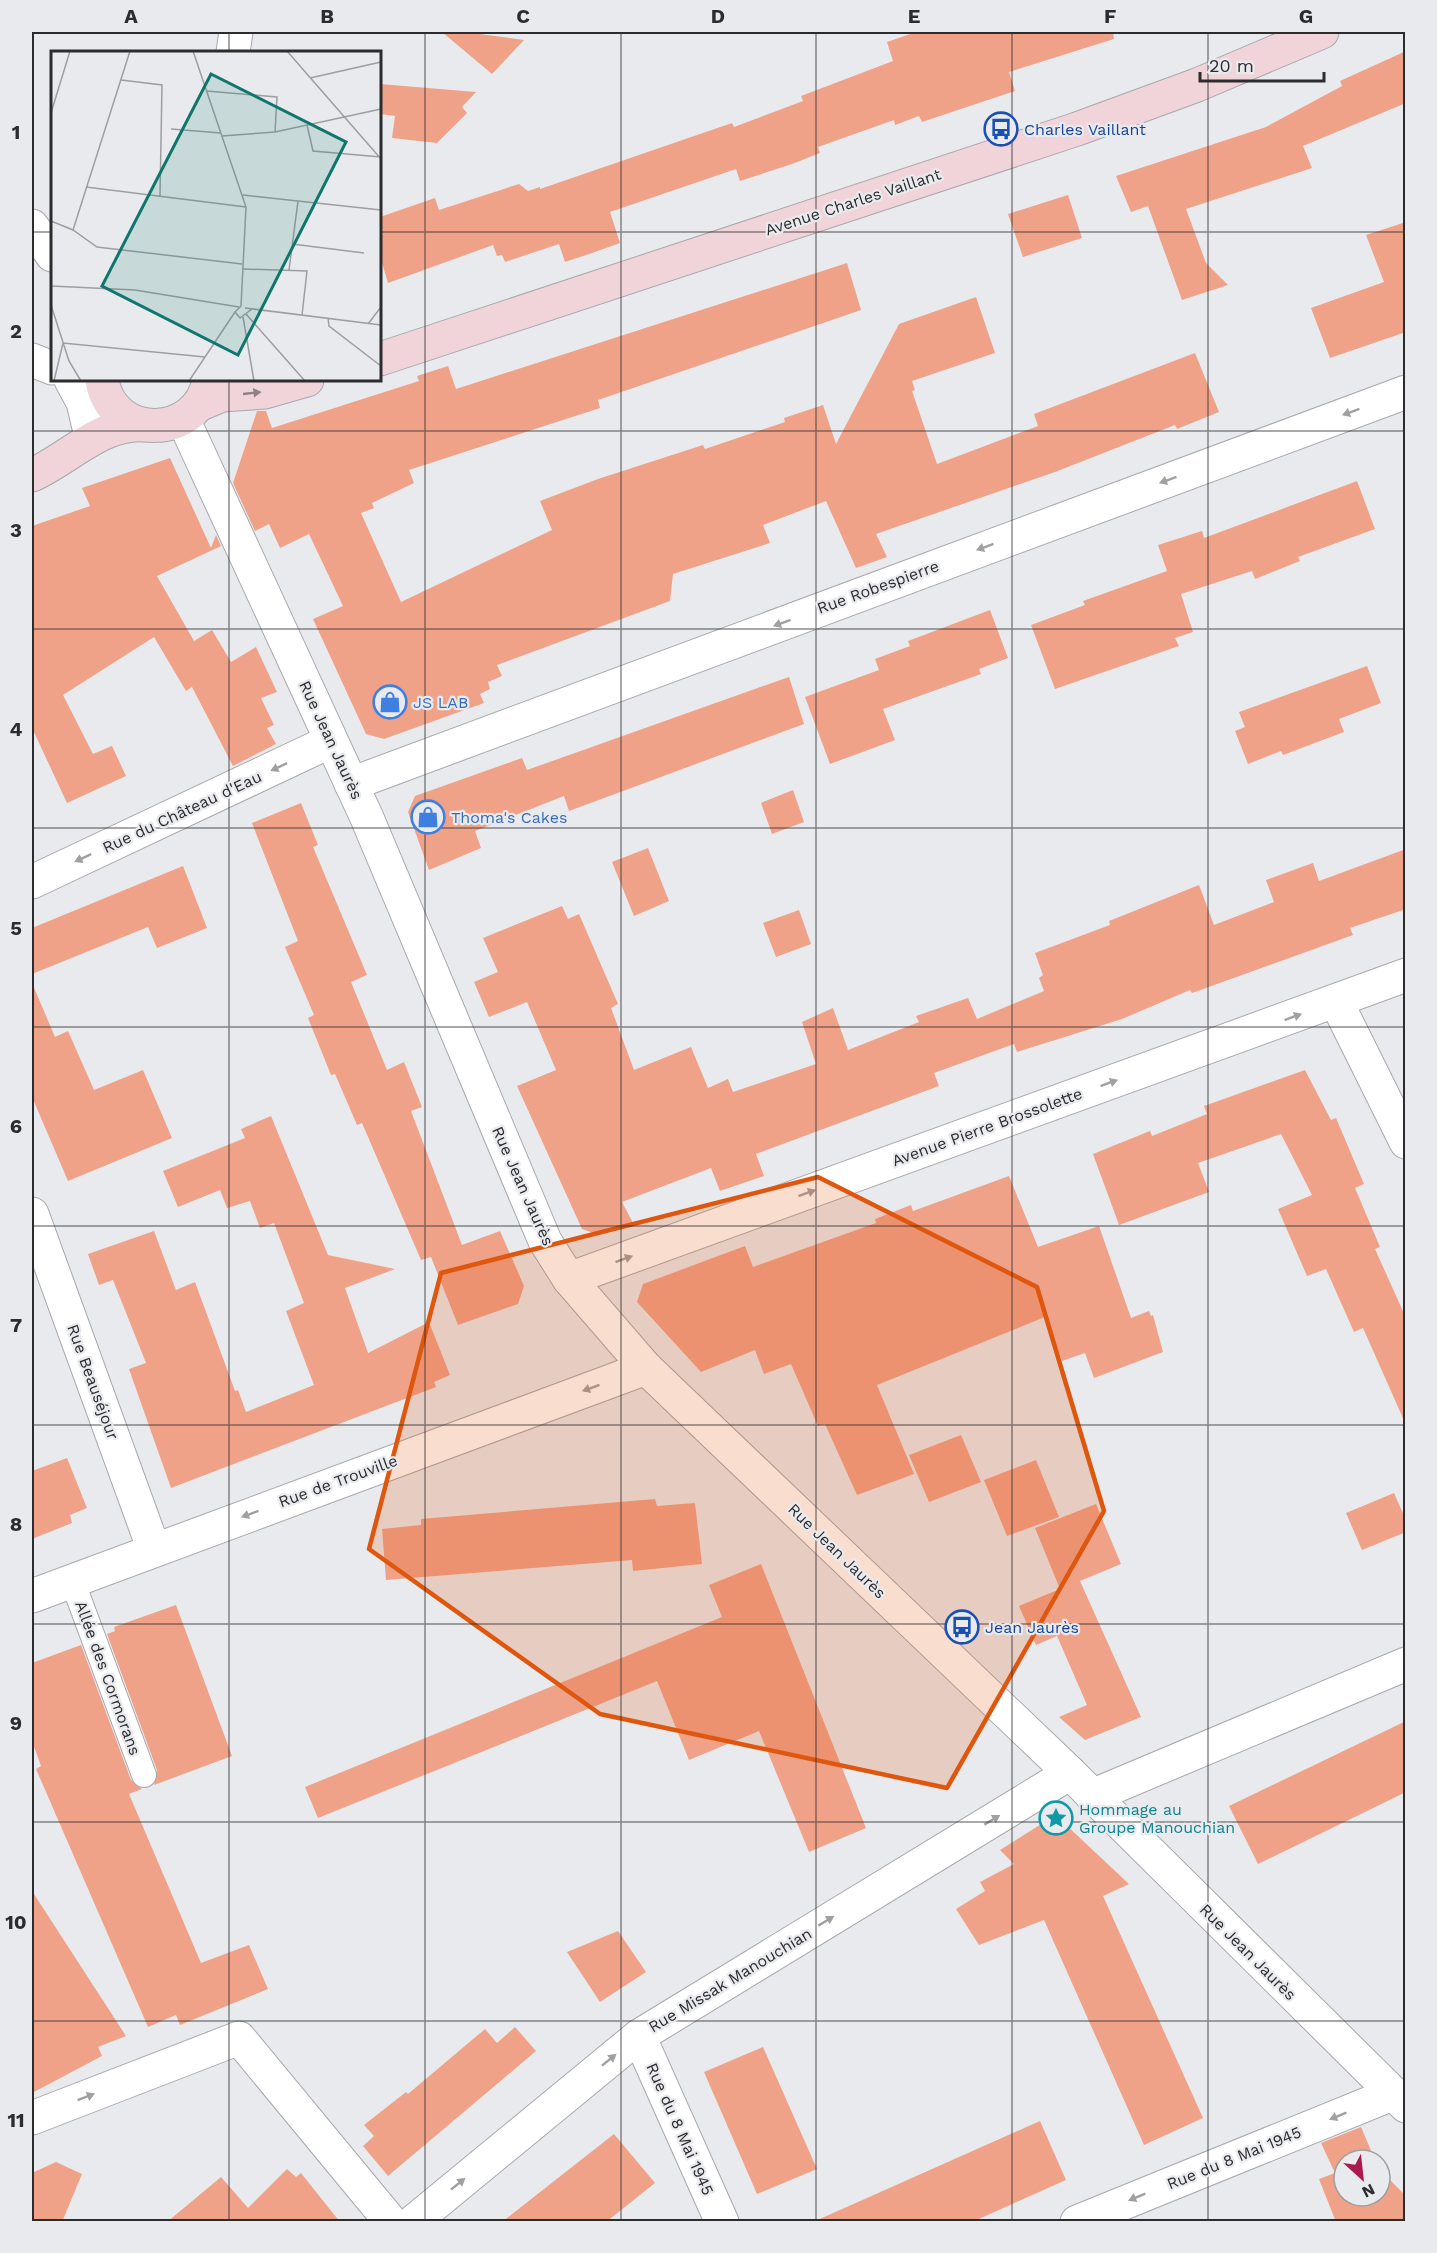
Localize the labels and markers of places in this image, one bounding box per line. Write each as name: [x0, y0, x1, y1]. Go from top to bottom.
bus stop icon: Charles Vaillant: [983, 111, 1019, 147]
place label: Charles Vaillant: [1024, 120, 1146, 139]
shop icon: JS LAB: [372, 684, 408, 720]
place label: JS LAB: [413, 693, 468, 712]
shop icon: Thoma's Cakes: [410, 799, 446, 835]
place label: Thoma's Cakes: [451, 808, 567, 827]
bus stop icon: Jean Jaurès: [944, 1609, 980, 1645]
place label: Jean Jaurès: [985, 1618, 1079, 1637]
place icon: Hommage au Groupe Manouchian: [1038, 1800, 1074, 1836]
place label: Hommage au Groupe Manouchian: [1079, 1800, 1235, 1837]

